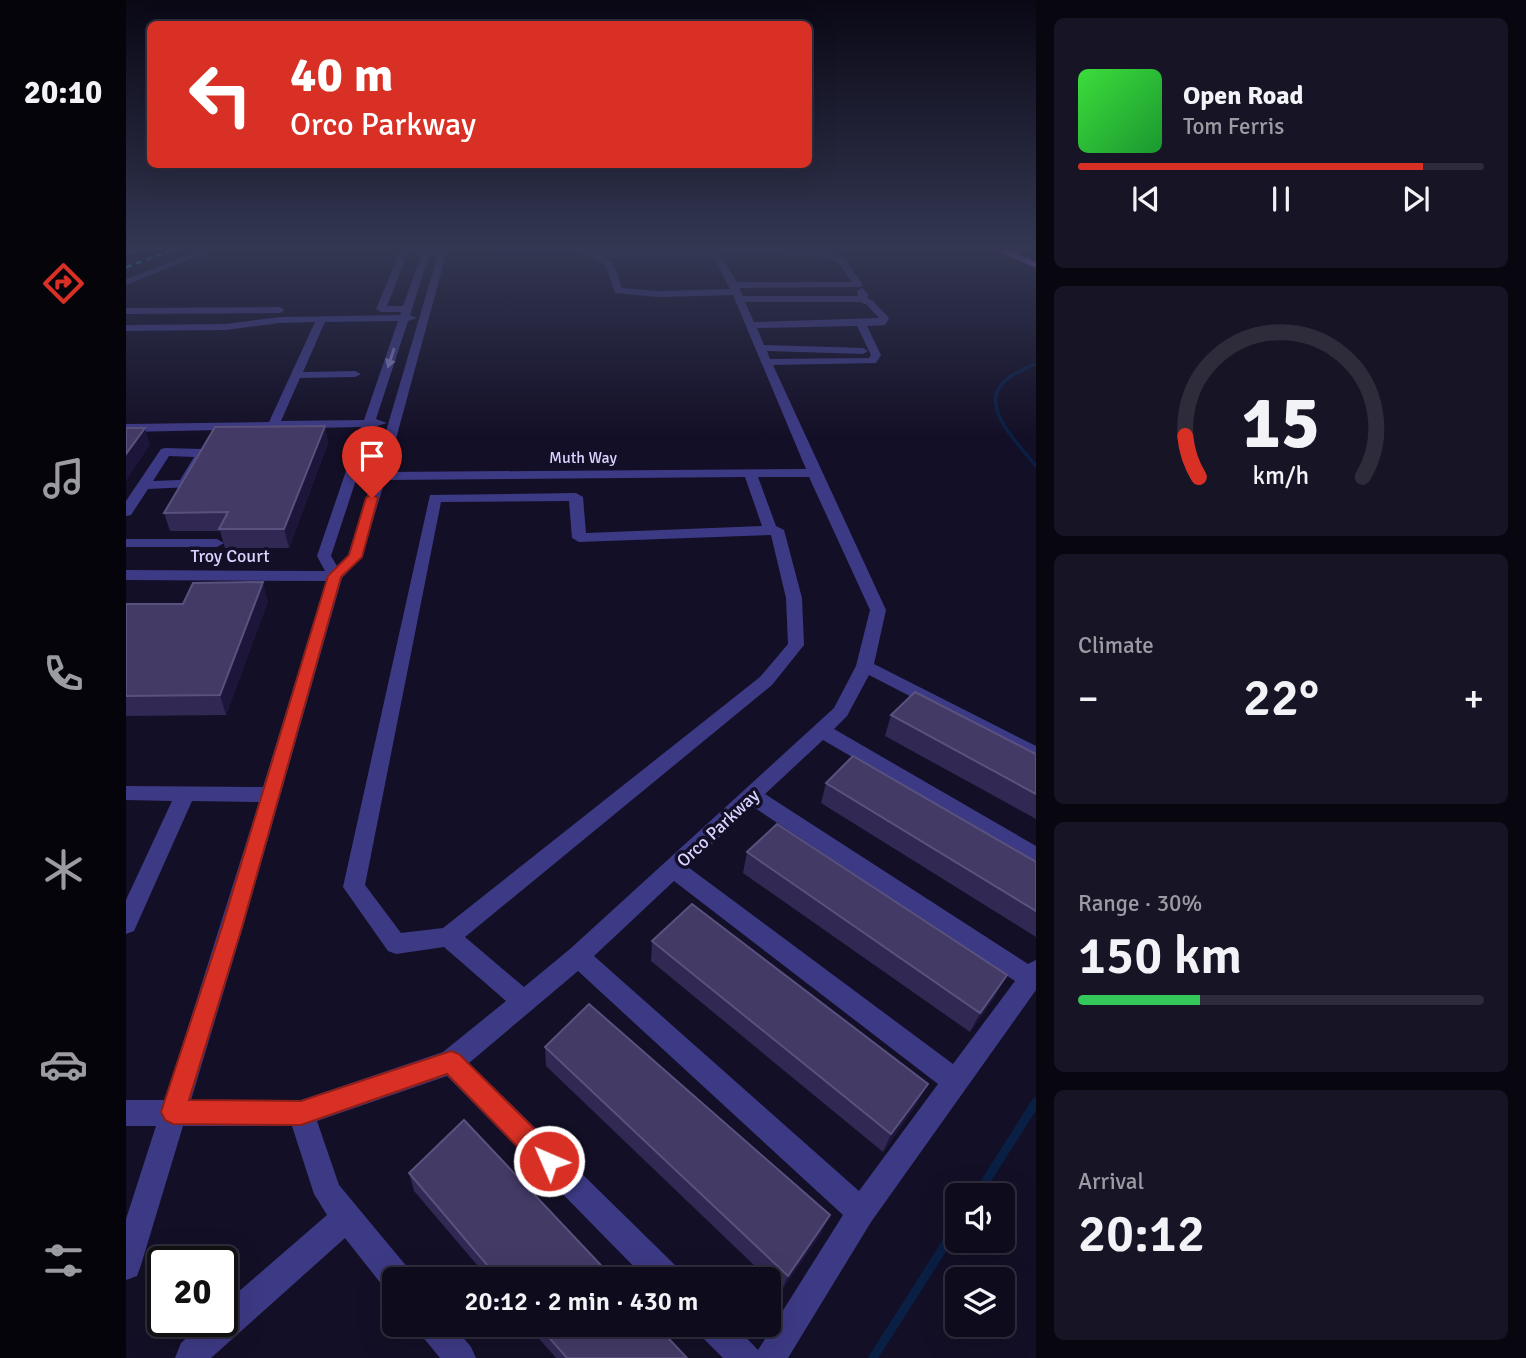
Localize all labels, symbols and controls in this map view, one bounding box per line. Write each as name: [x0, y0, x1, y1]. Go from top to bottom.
text: 40 m: [290, 45, 393, 105]
icon: left: [175, 49, 266, 140]
text: 20:10: [24, 73, 102, 112]
text: Open Road: [1183, 80, 1304, 112]
text: Orco Parkway: [290, 105, 476, 144]
text: Tom Ferris: [1183, 112, 1284, 141]
icon: previous: [1127, 180, 1165, 218]
icon: pause: [1262, 180, 1300, 218]
icon: next: [1397, 180, 1435, 218]
icon: directions: [39, 259, 88, 308]
one-way arrow: [385, 348, 396, 369]
text: 15: [1242, 379, 1320, 468]
pin: [342, 426, 402, 498]
icon: arrive: [353, 437, 391, 475]
street label: Muth Way: [549, 448, 617, 468]
icon: music: [39, 454, 88, 503]
text: km/h: [1253, 460, 1309, 491]
street label: Troy Court: [191, 545, 269, 567]
text: Climate: [1078, 631, 1154, 660]
icon: phone: [39, 649, 88, 698]
text: 22°: [1243, 666, 1319, 730]
text: −: [1078, 675, 1099, 722]
text: +: [1463, 675, 1484, 722]
street label: Orco Parkway: [672, 784, 764, 872]
icon: climate: [39, 845, 88, 894]
text: Range · 30%: [1078, 889, 1202, 918]
text: 150 km: [1078, 924, 1242, 988]
icon: car: [39, 1040, 88, 1089]
position arrow: [512, 1124, 586, 1198]
text: Arrival: [1078, 1167, 1144, 1196]
map controls: [945, 1183, 1015, 1337]
button: sound: [945, 1183, 1015, 1253]
text: 20:12: [1078, 1202, 1205, 1266]
icon: filters: [39, 1236, 88, 1285]
speed limit sign: 20: [147, 1246, 238, 1337]
button: layers: [945, 1267, 1015, 1337]
text: 20:12 · 2 min · 430 m: [465, 1286, 698, 1318]

